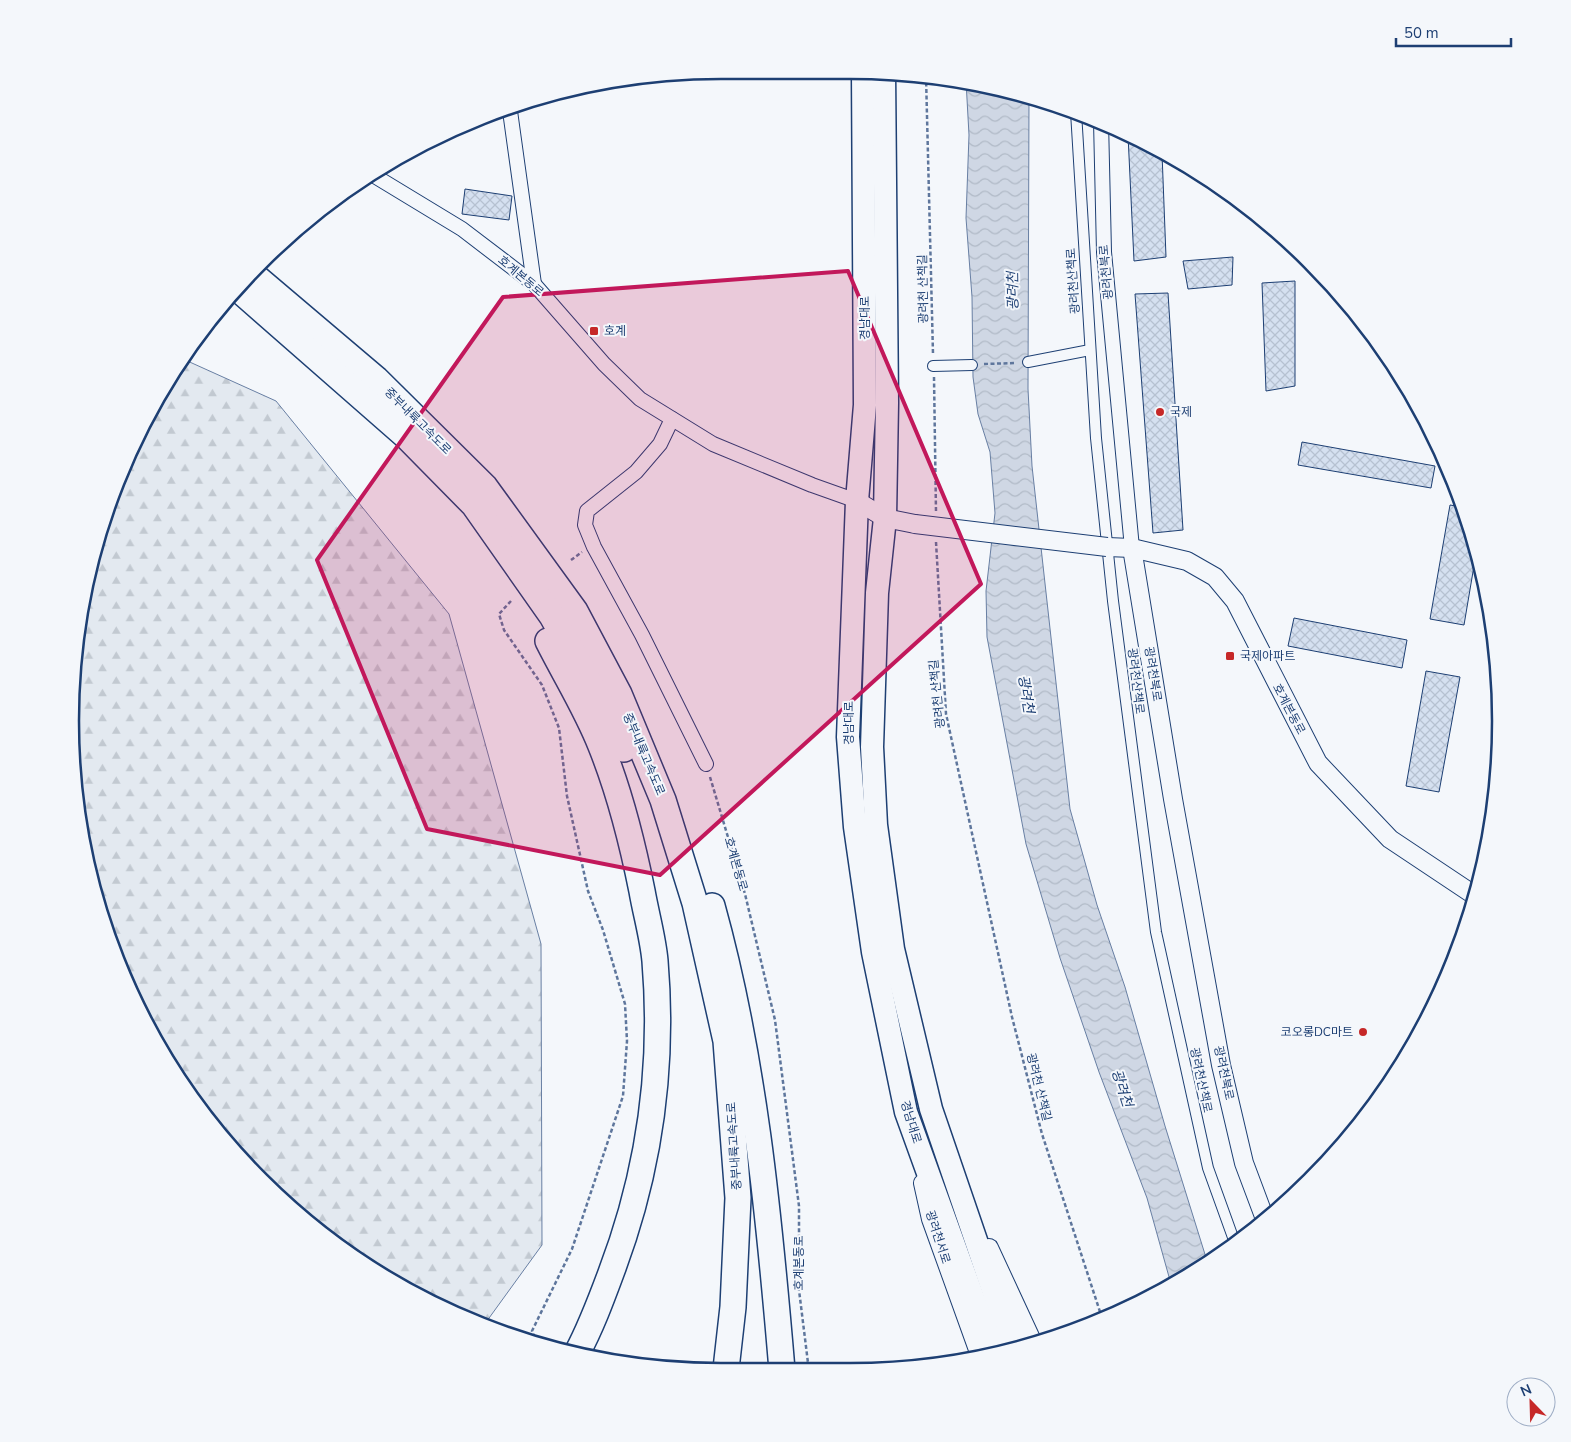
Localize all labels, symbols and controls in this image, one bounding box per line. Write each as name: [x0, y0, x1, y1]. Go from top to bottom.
scale bar: [1396, 15, 1511, 47]
text: 50 m: [1404, 23, 1439, 43]
street label: 광려천북로: [1096, 244, 1116, 300]
street label: 광려천산책로: [1063, 247, 1083, 315]
street label: 호계본동로: [495, 252, 547, 300]
street label: 광려천 산책길: [914, 254, 932, 324]
water label: 광려천: [1003, 270, 1023, 310]
street label: 경남대로: [857, 296, 873, 340]
place label: 호계: [604, 323, 626, 339]
marker: 호계: [588, 325, 600, 337]
street label: 중부내륙고속도로: [381, 384, 455, 458]
place label: 국제: [1170, 404, 1192, 420]
marker: 국제: [1154, 406, 1166, 418]
street label: 광려천북로: [1141, 645, 1165, 703]
street label: 광려천산책로: [1124, 647, 1148, 715]
place label: 국제아파트: [1240, 648, 1295, 664]
marker: 국제아파트: [1224, 650, 1236, 662]
street label: 광려천 산책길: [925, 659, 949, 729]
water label: 광려천: [1014, 673, 1039, 716]
street label: 호계본동로: [1269, 681, 1309, 737]
street label: 경남대로: [841, 701, 857, 745]
street label: 중부내륙고속도로: [619, 710, 669, 798]
street label: 호계본동로: [721, 835, 751, 893]
place label: 코오롱DC마트: [1281, 1024, 1353, 1040]
marker: 코오롱DC마트: [1357, 1026, 1369, 1038]
street label: 광려천북로: [1210, 1044, 1238, 1102]
street label: 광려천산책로: [1186, 1046, 1216, 1114]
street label: 광려천 산책길: [1023, 1051, 1055, 1123]
water label: 광려천: [1107, 1067, 1137, 1110]
street label: 경남대로: [897, 1099, 925, 1145]
street label: 중부내륙고속도로: [723, 1101, 745, 1191]
street label: 광려천서로: [922, 1208, 954, 1266]
street label: 호계본동로: [791, 1235, 807, 1291]
north arrow: [1506, 1377, 1556, 1427]
text: N: [1518, 1380, 1535, 1401]

